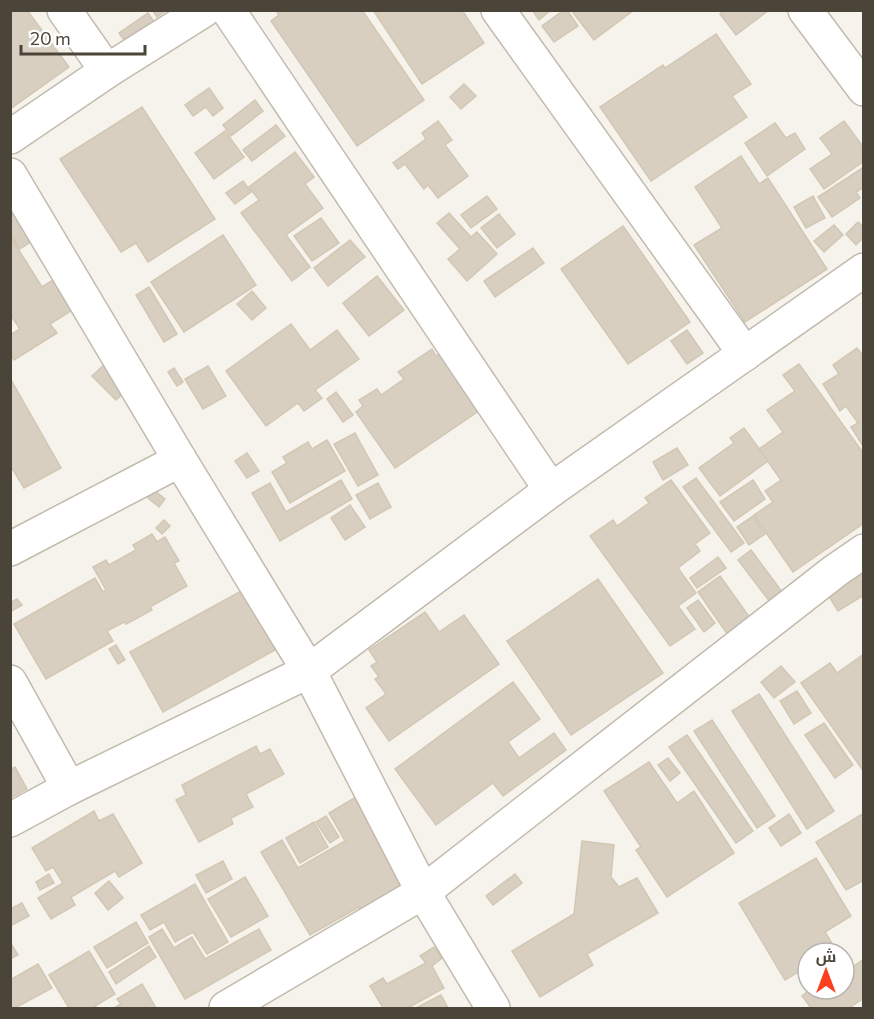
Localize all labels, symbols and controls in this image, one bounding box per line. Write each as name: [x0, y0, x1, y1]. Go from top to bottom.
scale bar: [21, 18, 146, 56]
text: 20 m: [30, 27, 71, 49]
north arrow: [796, 941, 856, 1001]
text: ش: [816, 946, 836, 966]

